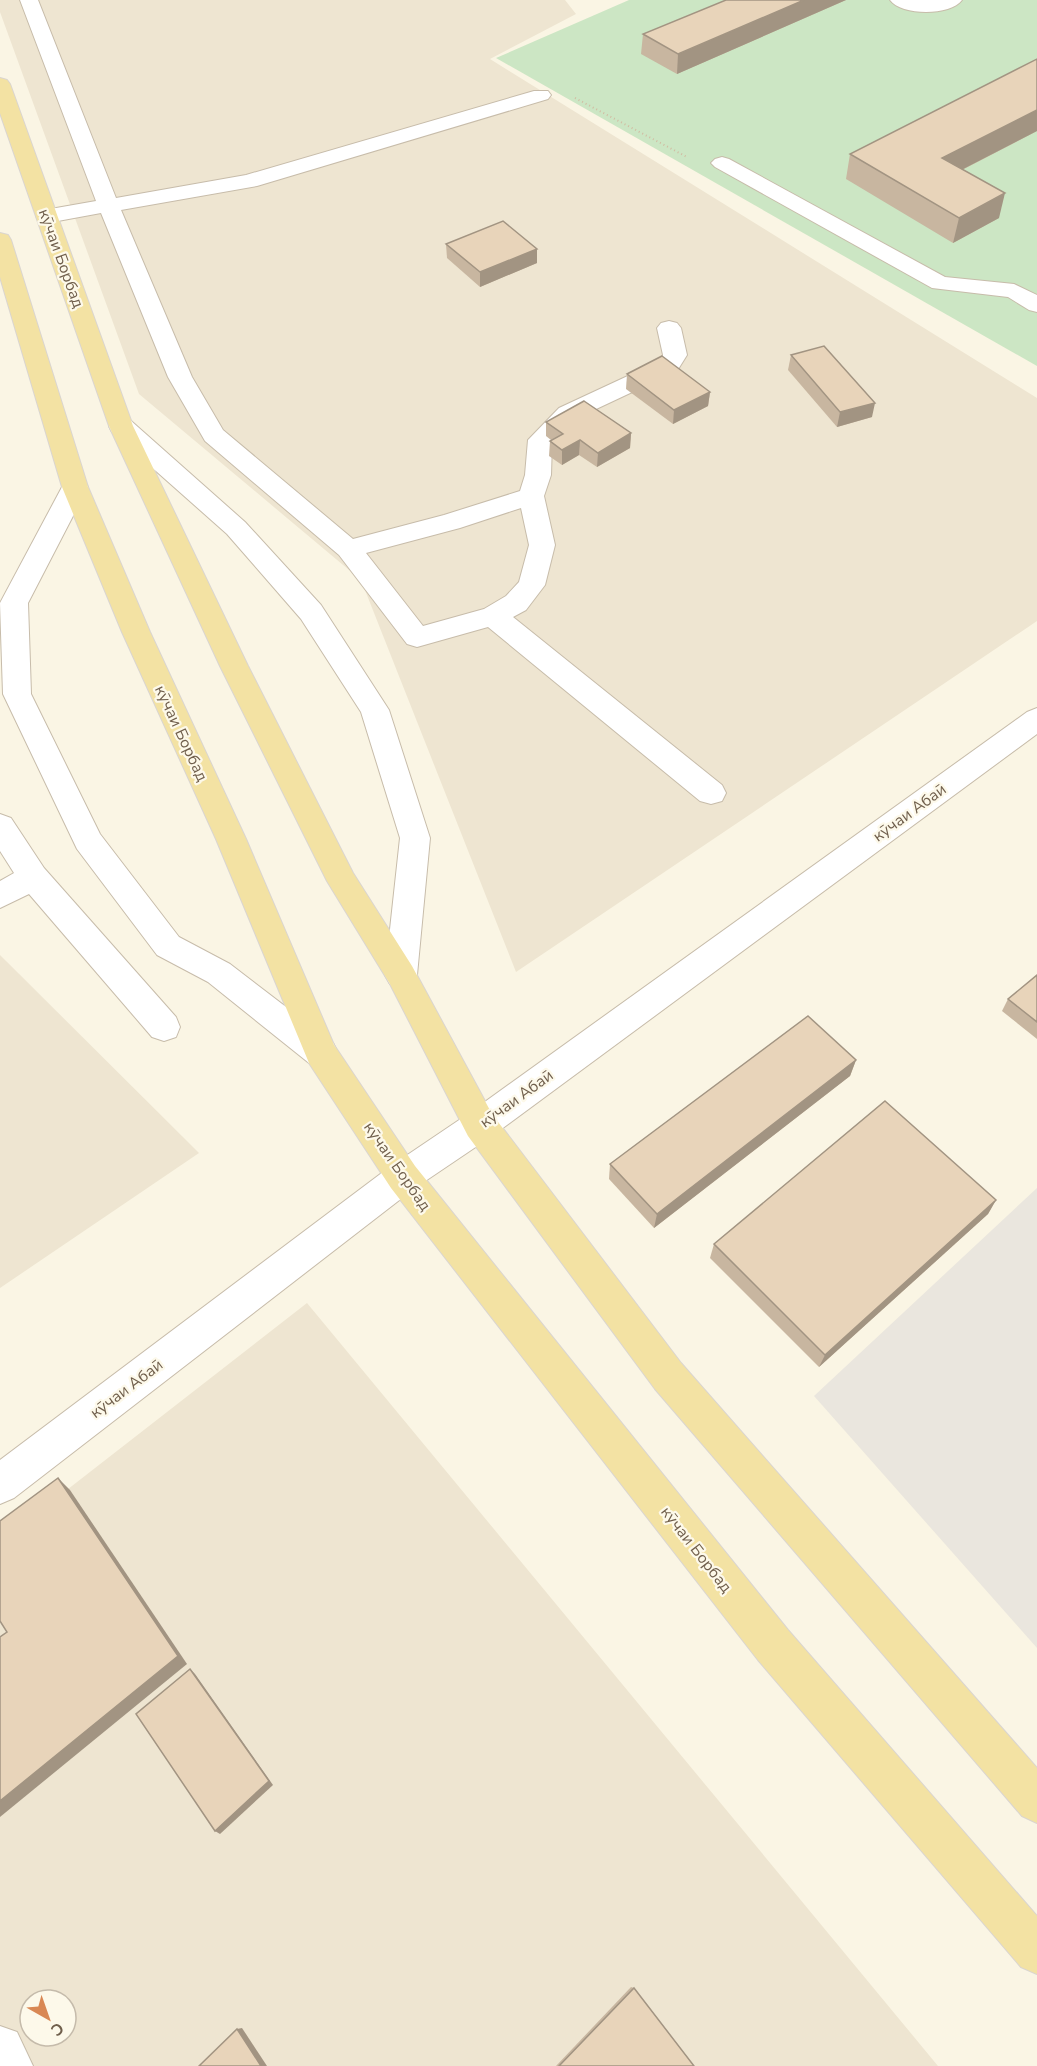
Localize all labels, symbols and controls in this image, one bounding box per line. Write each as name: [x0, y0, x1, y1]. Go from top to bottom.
street label: кӯчаи Борбад: [33, 206, 89, 311]
street label: кӯчаи Борбад: [149, 682, 213, 786]
street label: кӯчаи Абаӣ: [868, 779, 951, 847]
street label: кӯчаи Абаӣ: [475, 1065, 558, 1133]
street label: кӯчаи Борбад: [358, 1118, 436, 1216]
street label: кӯчаи Абаӣ: [86, 1354, 168, 1423]
street label: кӯчаи Борбад: [656, 1502, 737, 1598]
north arrow: [18, 1988, 78, 2048]
text: С: [46, 2017, 68, 2041]

